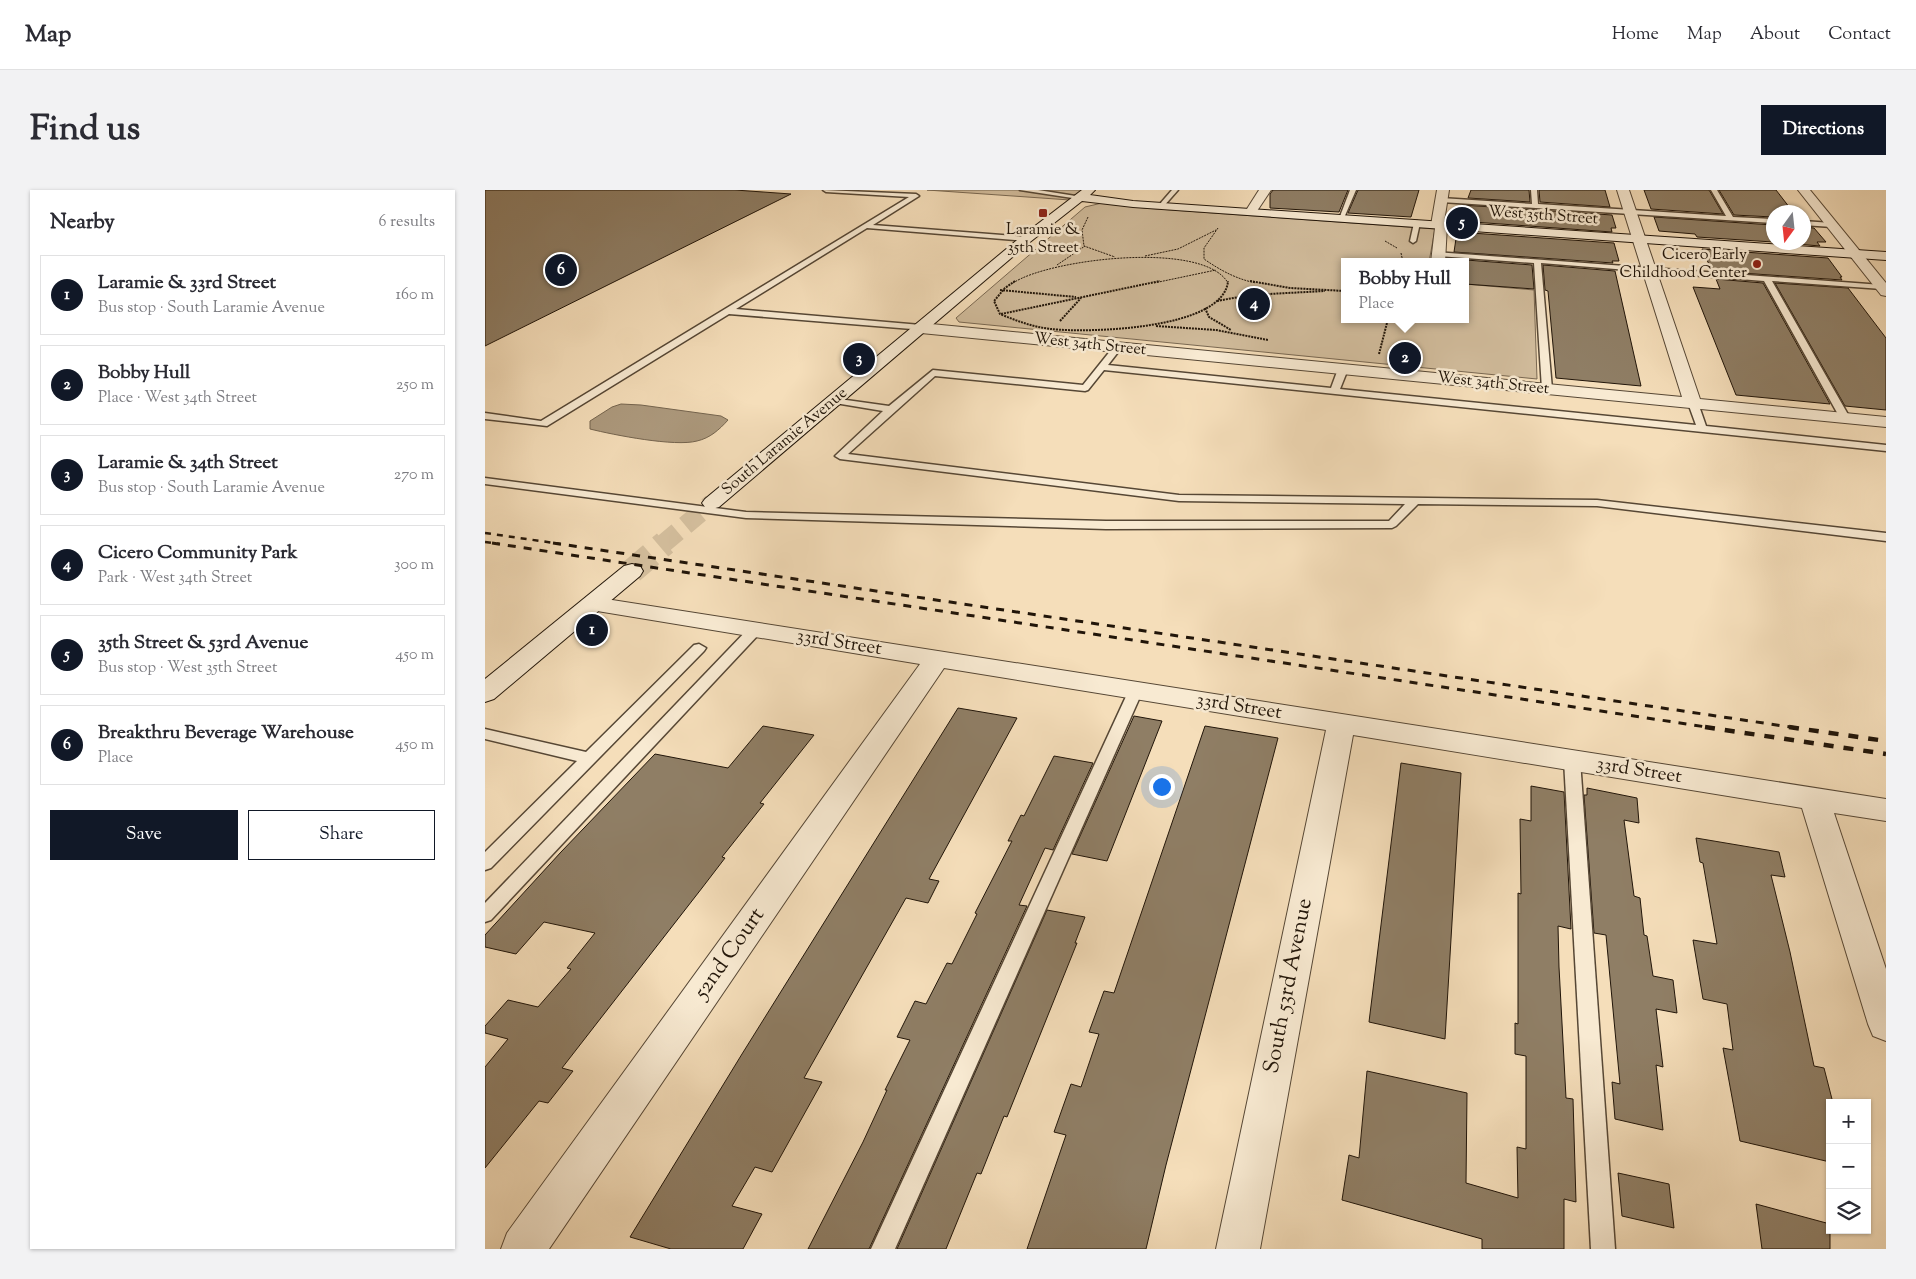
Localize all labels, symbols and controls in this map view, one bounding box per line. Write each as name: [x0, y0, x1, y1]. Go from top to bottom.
text: Map: [25, 18, 71, 52]
text: Home: [1612, 22, 1659, 48]
text: Map: [1687, 22, 1722, 48]
text: About: [1750, 22, 1800, 48]
text: Contact: [1828, 22, 1891, 48]
text: Find us: [30, 105, 140, 156]
button: Directions: [1761, 105, 1886, 155]
street label: West 35th Street: [1487, 201, 1599, 231]
pin: 5: [1446, 204, 1478, 242]
north arrow: [1766, 205, 1811, 250]
marker: Laramie & 35th Street: [1037, 207, 1049, 219]
text: Nearby: [50, 208, 115, 238]
text: 6 results: [379, 211, 435, 234]
place label: Laramie & 35th Street: [1006, 219, 1081, 260]
place label: Cicero Early Childhood Center: [1619, 244, 1747, 285]
pin: 6: [545, 251, 577, 289]
popup: [1341, 258, 1469, 323]
marker: Cicero Early Childhood Center: [1751, 258, 1763, 270]
text: Bobby Hull: [1359, 266, 1451, 293]
text: Laramie & 33rd Street: [98, 270, 276, 297]
text: 1: [64, 284, 70, 307]
text: 160 m: [396, 284, 434, 307]
pin: 4: [1238, 285, 1270, 323]
text: Place: [1359, 293, 1394, 316]
text: Bus stop · South Laramie Avenue: [98, 297, 325, 320]
street label: West 34th Street: [1033, 328, 1148, 362]
pin: 2: [1389, 339, 1421, 377]
pin: 3: [843, 340, 875, 378]
text: Bobby Hull: [98, 360, 190, 387]
street label: West 34th Street: [1436, 367, 1551, 401]
text: 2: [63, 374, 71, 397]
text: 250 m: [396, 374, 434, 397]
street label: South Laramie Avenue: [717, 382, 853, 502]
text: Place · West 34th Street: [98, 387, 257, 410]
text: Laramie & 34th Street: [98, 450, 278, 477]
text: 3: [64, 464, 70, 487]
text: 270 m: [394, 464, 434, 487]
text: Bus stop · South Laramie Avenue: [98, 477, 325, 500]
text: Cicero Community Park: [98, 540, 298, 567]
text: 4: [63, 554, 71, 577]
text: 300 m: [394, 554, 434, 577]
text: Park · West 34th Street: [98, 567, 252, 590]
pin: 1: [576, 611, 608, 649]
street label: 33rd Street: [794, 623, 884, 663]
text: 35th Street & 53rd Avenue: [98, 630, 308, 657]
text: 5: [64, 644, 70, 667]
text: 450 m: [395, 644, 434, 667]
text: Bus stop · West 35th Street: [98, 657, 277, 680]
street label: 33rd Street: [1194, 687, 1284, 727]
text: Breakthru Beverage Warehouse: [98, 720, 354, 747]
text: 6: [63, 734, 71, 757]
text: 450 m: [395, 734, 434, 757]
text: Place: [98, 747, 133, 770]
street label: 33rd Street: [1594, 751, 1684, 791]
your location: [1149, 774, 1175, 800]
button: Save: [50, 810, 238, 860]
button: Share: [248, 810, 435, 860]
street label: South 53rd Avenue: [1256, 896, 1322, 1076]
street label: 52nd Court: [686, 901, 774, 1008]
map controls: [1826, 1099, 1871, 1234]
button: +: [1826, 1099, 1871, 1144]
button: −: [1826, 1144, 1871, 1189]
button: layers: [1826, 1189, 1871, 1234]

